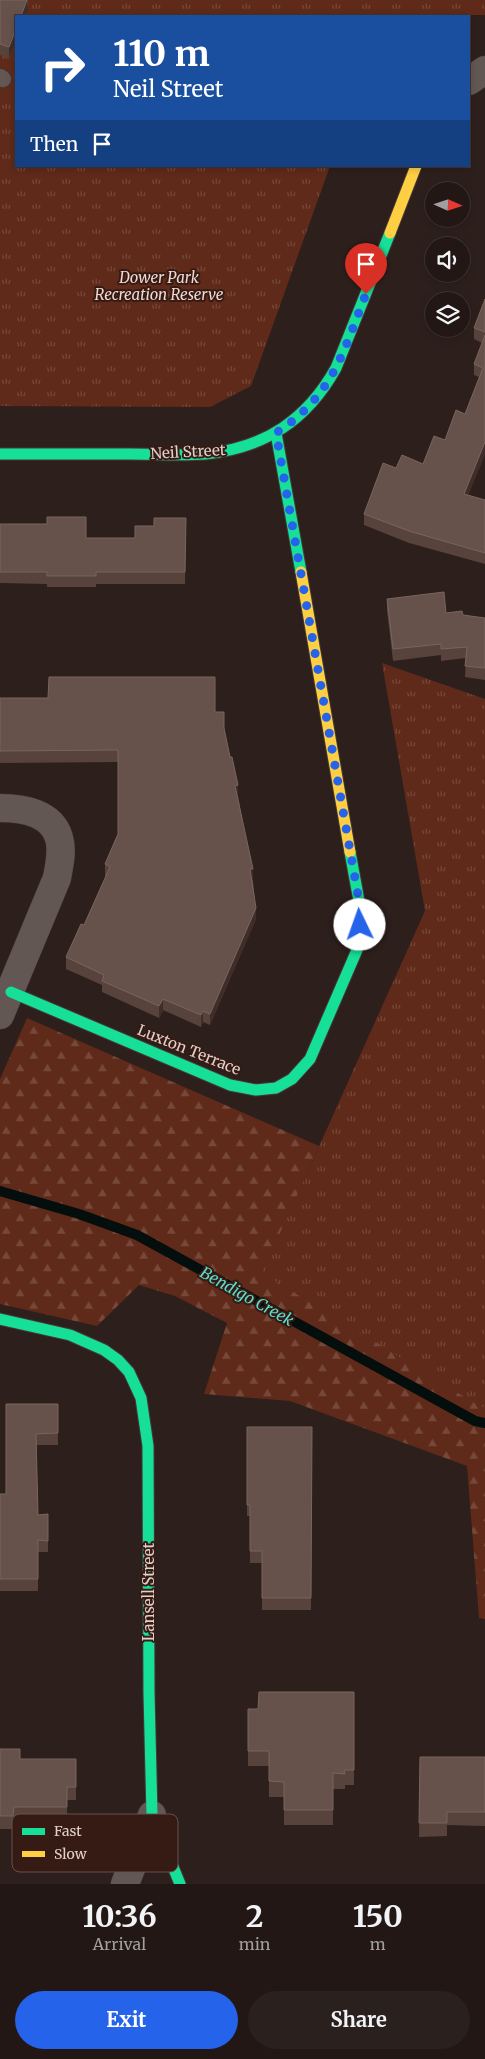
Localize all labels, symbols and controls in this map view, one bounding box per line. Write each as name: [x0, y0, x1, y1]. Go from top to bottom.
text: 110 m: [113, 32, 210, 76]
icon: right: [30, 35, 95, 100]
text: Neil Street: [113, 75, 223, 103]
icon: arrive: [88, 130, 116, 158]
text: Then: [30, 132, 78, 156]
north arrow: [425, 182, 470, 228]
map controls: [425, 182, 470, 337]
button: sound: [425, 237, 470, 282]
pin: [345, 243, 387, 294]
icon: arrive: [352, 250, 380, 278]
park label: Dower Park Recreation Reserve: [95, 268, 224, 304]
button: layers: [425, 292, 470, 337]
street label: Neil Street: [150, 440, 226, 463]
position arrow: [333, 898, 385, 950]
street label: Luxton Terrace: [135, 1020, 244, 1079]
water label: Bendigo Creek: [197, 1262, 298, 1330]
street label: Lansell Street: [139, 1542, 158, 1641]
legend: [12, 1814, 178, 1872]
text: Fast: [54, 1822, 82, 1840]
text: Slow: [54, 1845, 87, 1863]
text: 10:36: [82, 1897, 157, 1935]
text: 2: [246, 1897, 263, 1935]
text: 150: [353, 1897, 403, 1935]
text: Arrival: [93, 1934, 146, 1954]
text: min: [239, 1934, 270, 1954]
text: m: [370, 1934, 386, 1954]
button: Exit: [15, 1991, 238, 2049]
button: Share: [248, 1991, 470, 2049]

